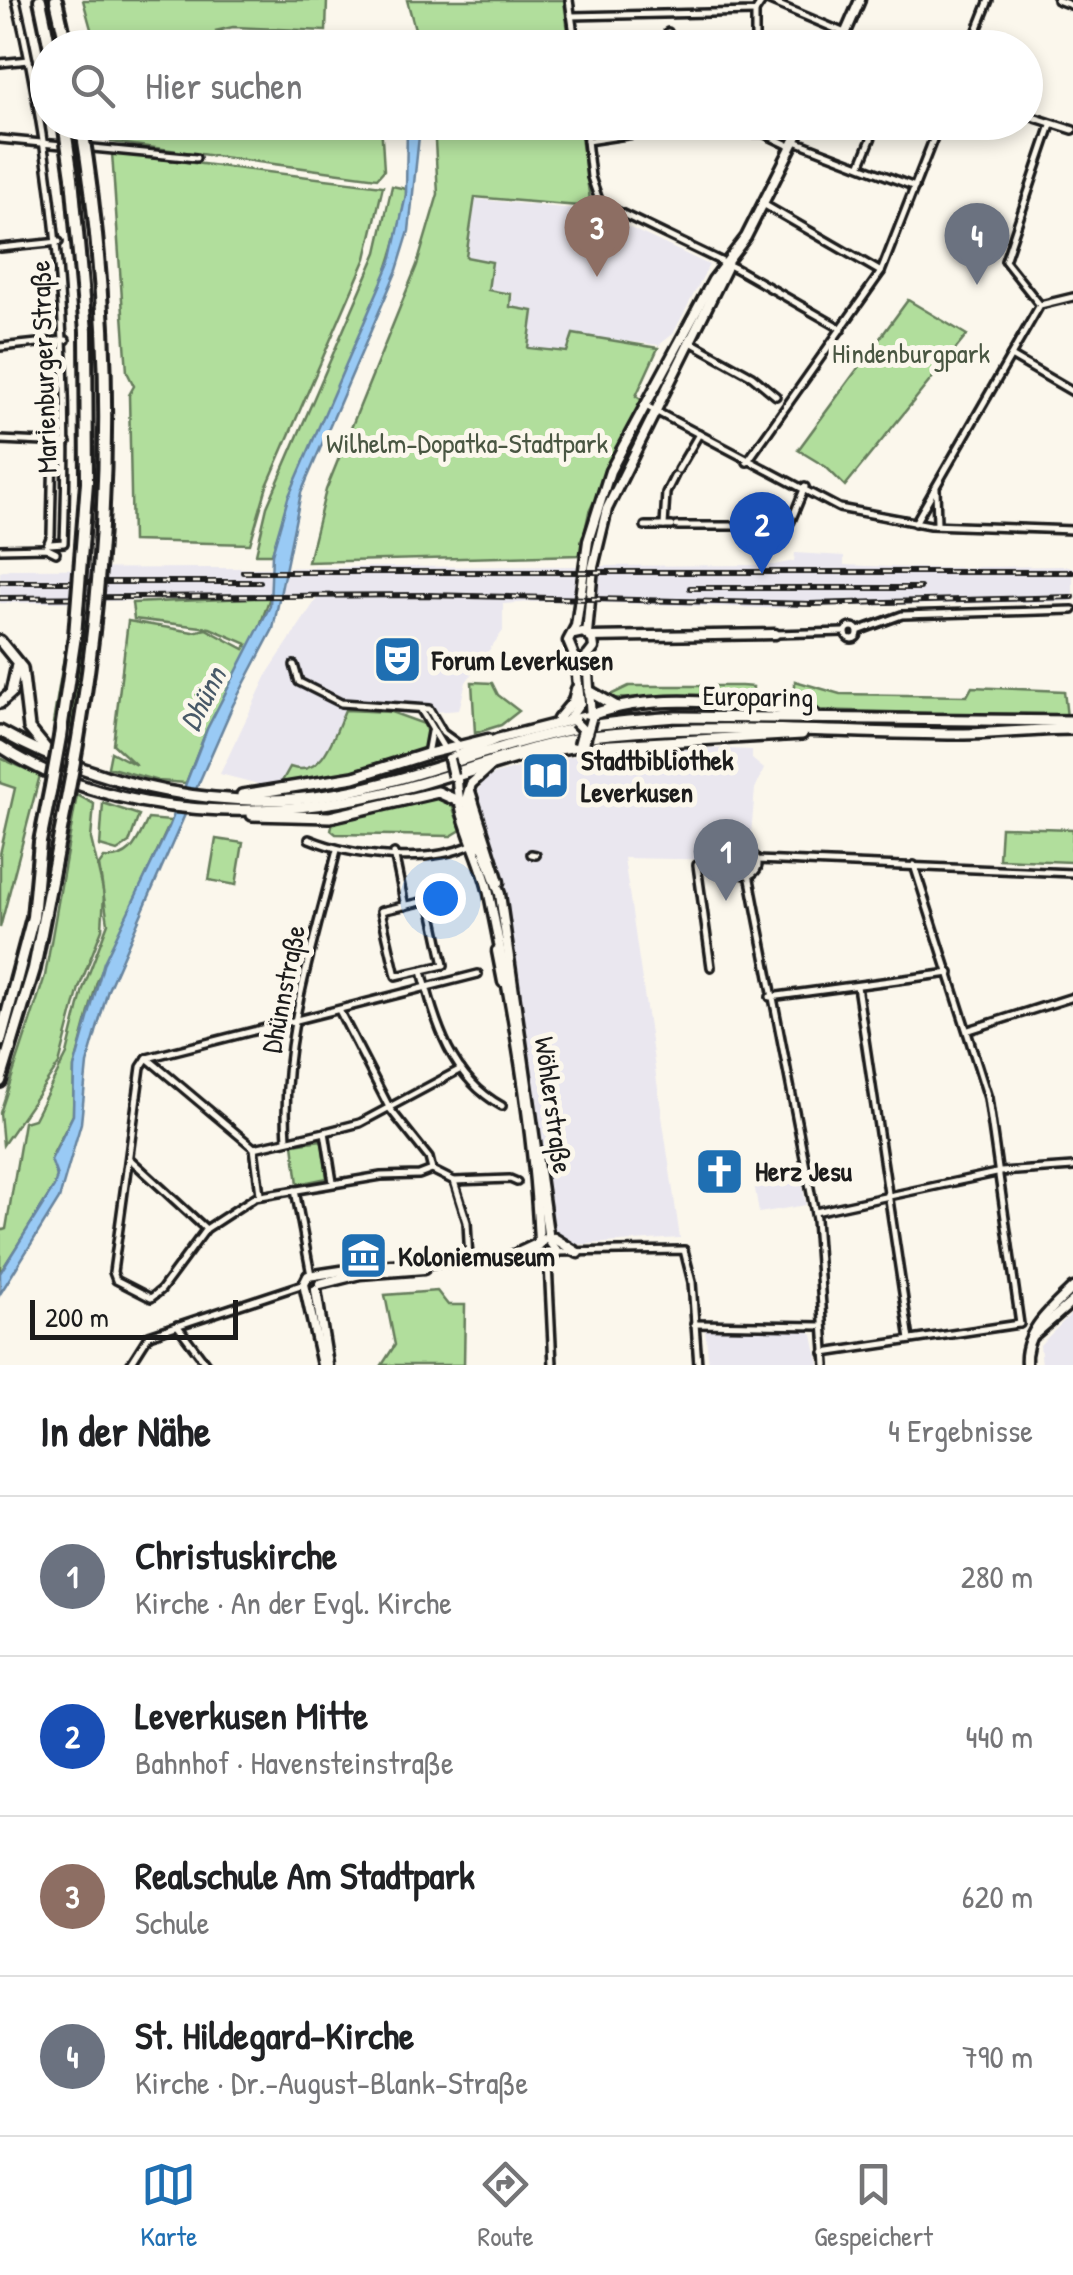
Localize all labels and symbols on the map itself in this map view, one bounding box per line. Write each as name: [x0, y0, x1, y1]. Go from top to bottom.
pin: 3: [564, 194, 630, 277]
pin: 4: [944, 202, 1010, 285]
street label: Marienburger Straße: [20, 260, 66, 474]
park label: Hindenburgpark: [832, 334, 990, 372]
park label: Wilhelm-Dopatka-Stadtpark: [326, 424, 608, 462]
pin: 2: [730, 492, 794, 574]
theatre icon: Forum Leverkusen: [371, 634, 423, 686]
place label: Forum Leverkusen: [431, 641, 613, 679]
water label: Dhünn: [169, 658, 236, 737]
street label: Europaring: [702, 676, 814, 716]
place label: Stadtbibliothek Leverkusen: [581, 741, 734, 811]
library icon: Stadtbibliothek Leverkusen: [520, 750, 572, 802]
pin: 1: [694, 818, 758, 901]
your location: [415, 873, 466, 924]
street label: Dhünnstraße: [252, 922, 314, 1056]
street label: Wöhlerstraße: [526, 1034, 582, 1176]
church icon: Herz Jesu: [694, 1145, 746, 1197]
place label: Herz Jesu: [755, 1152, 853, 1190]
museum icon: Koloniemuseum: [337, 1230, 389, 1282]
place label: Koloniemuseum: [398, 1237, 555, 1275]
scale bar: [30, 1295, 238, 1340]

